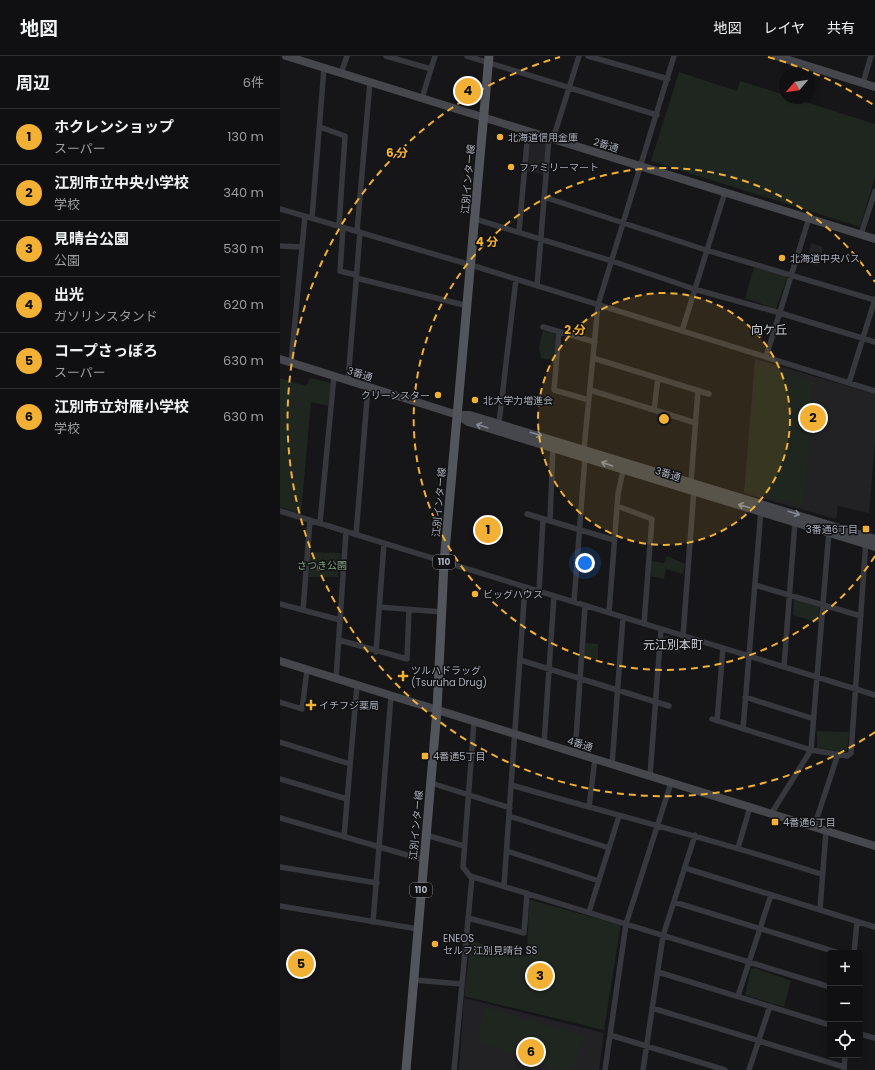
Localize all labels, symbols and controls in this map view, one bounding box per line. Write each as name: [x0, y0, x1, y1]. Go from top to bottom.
text: 地図: [20, 15, 58, 42]
text: 地図: [713, 18, 741, 38]
text: レイヤ: [763, 18, 805, 38]
text: 共有: [827, 18, 855, 38]
north arrow: [779, 68, 815, 104]
text: 周辺: [16, 71, 50, 95]
text: 6件: [243, 73, 264, 92]
pin: 4: [455, 76, 481, 106]
text: ホクレンショップ: [54, 116, 174, 137]
text: 1: [27, 127, 31, 146]
text: 130 m: [227, 127, 264, 146]
place label: 北海道信用金庫: [508, 130, 578, 145]
marker: 北海道信用金庫: [495, 132, 505, 142]
street label: 2番通: [591, 134, 621, 156]
text: スーパー: [54, 139, 106, 158]
street label: 江別インター線: [457, 143, 479, 215]
text: 6 分: [386, 144, 408, 161]
place label: ファミリーマート: [519, 160, 599, 175]
marker: ファミリーマート: [506, 162, 516, 172]
text: 江別市立中央小学校: [54, 172, 189, 193]
text: 2: [25, 183, 33, 202]
text: 340 m: [223, 183, 264, 202]
text: 学校: [54, 195, 80, 214]
text: 見晴台公園: [54, 228, 129, 249]
text: 4 分: [476, 233, 498, 250]
text: 3: [25, 239, 33, 258]
text: 530 m: [223, 239, 264, 258]
text: 公園: [54, 251, 80, 270]
place label: 北海道中央バス: [790, 251, 860, 266]
marker: 北海道中央バス: [777, 253, 787, 263]
text: 出光: [54, 284, 84, 305]
text: 4: [25, 295, 33, 314]
text: 620 m: [223, 295, 264, 314]
text: ガソリンスタンド: [54, 307, 158, 326]
text: 2 分: [564, 321, 586, 338]
district label: 向ケ丘: [751, 321, 787, 338]
text: コープさっぽろ: [54, 340, 158, 361]
text: 5: [25, 351, 33, 370]
text: 630 m: [223, 351, 264, 370]
text: スーパー: [54, 363, 106, 382]
street label: 3番通: [345, 363, 375, 385]
place label: クリーンスター: [361, 388, 430, 403]
marker: クリーンスター: [433, 390, 443, 400]
place label: 北大学力増進会: [483, 393, 553, 408]
marker: 北大学力増進会: [470, 395, 480, 405]
text: 江別市立対雁小学校: [54, 396, 189, 417]
pin: 2: [800, 403, 826, 433]
text: 6: [25, 407, 33, 426]
text: 630 m: [223, 407, 264, 426]
centre of rings: [657, 412, 671, 426]
text: 学校: [54, 419, 80, 438]
one-way arrow: [476, 422, 489, 429]
one-way arrow: [529, 431, 542, 438]
one-way arrow: [600, 460, 613, 467]
street label: 3番通: [653, 463, 683, 485]
street label: 江別インター線: [428, 466, 450, 538]
one-way arrow: [738, 502, 751, 509]
one-way arrow: [787, 510, 800, 517]
pin: 1: [475, 515, 501, 545]
place label: 3番通6丁目: [806, 522, 858, 537]
marker: 3番通6丁目: [861, 524, 871, 534]
your location: [575, 553, 595, 573]
road number: 110: [433, 555, 455, 569]
park label: さつき公園: [297, 558, 347, 573]
place label: ビッグハウス: [483, 587, 543, 602]
marker: ビッグハウス: [470, 589, 480, 599]
district label: 元江別本町: [643, 636, 703, 653]
place label: ツルハドラッグ (Tsuruha Drug): [411, 663, 487, 690]
marker: ツルハドラッグ (Tsuruha Drug): [398, 671, 408, 681]
place label: イチフジ薬局: [319, 698, 379, 713]
marker: イチフジ薬局: [306, 700, 316, 710]
street label: 4番通: [565, 733, 595, 755]
place label: 4番通5丁目: [433, 749, 486, 764]
marker: 4番通5丁目: [420, 751, 430, 761]
street label: 江別インター線: [405, 789, 427, 861]
place label: 4番通6丁目: [783, 815, 836, 830]
marker: 4番通6丁目: [770, 817, 780, 827]
road number: 110: [410, 883, 432, 897]
place label: ENEOS セルフ江別見晴台 SS: [443, 931, 538, 958]
marker: ENEOS セルフ江別見晴台 SS: [430, 939, 440, 949]
pin: 5: [288, 949, 314, 979]
map controls: [827, 950, 863, 1058]
button: +: [827, 950, 863, 986]
pin: 3: [527, 961, 553, 991]
button: −: [827, 986, 863, 1022]
button: locate: [827, 1022, 863, 1058]
pin: 6: [518, 1037, 544, 1067]

